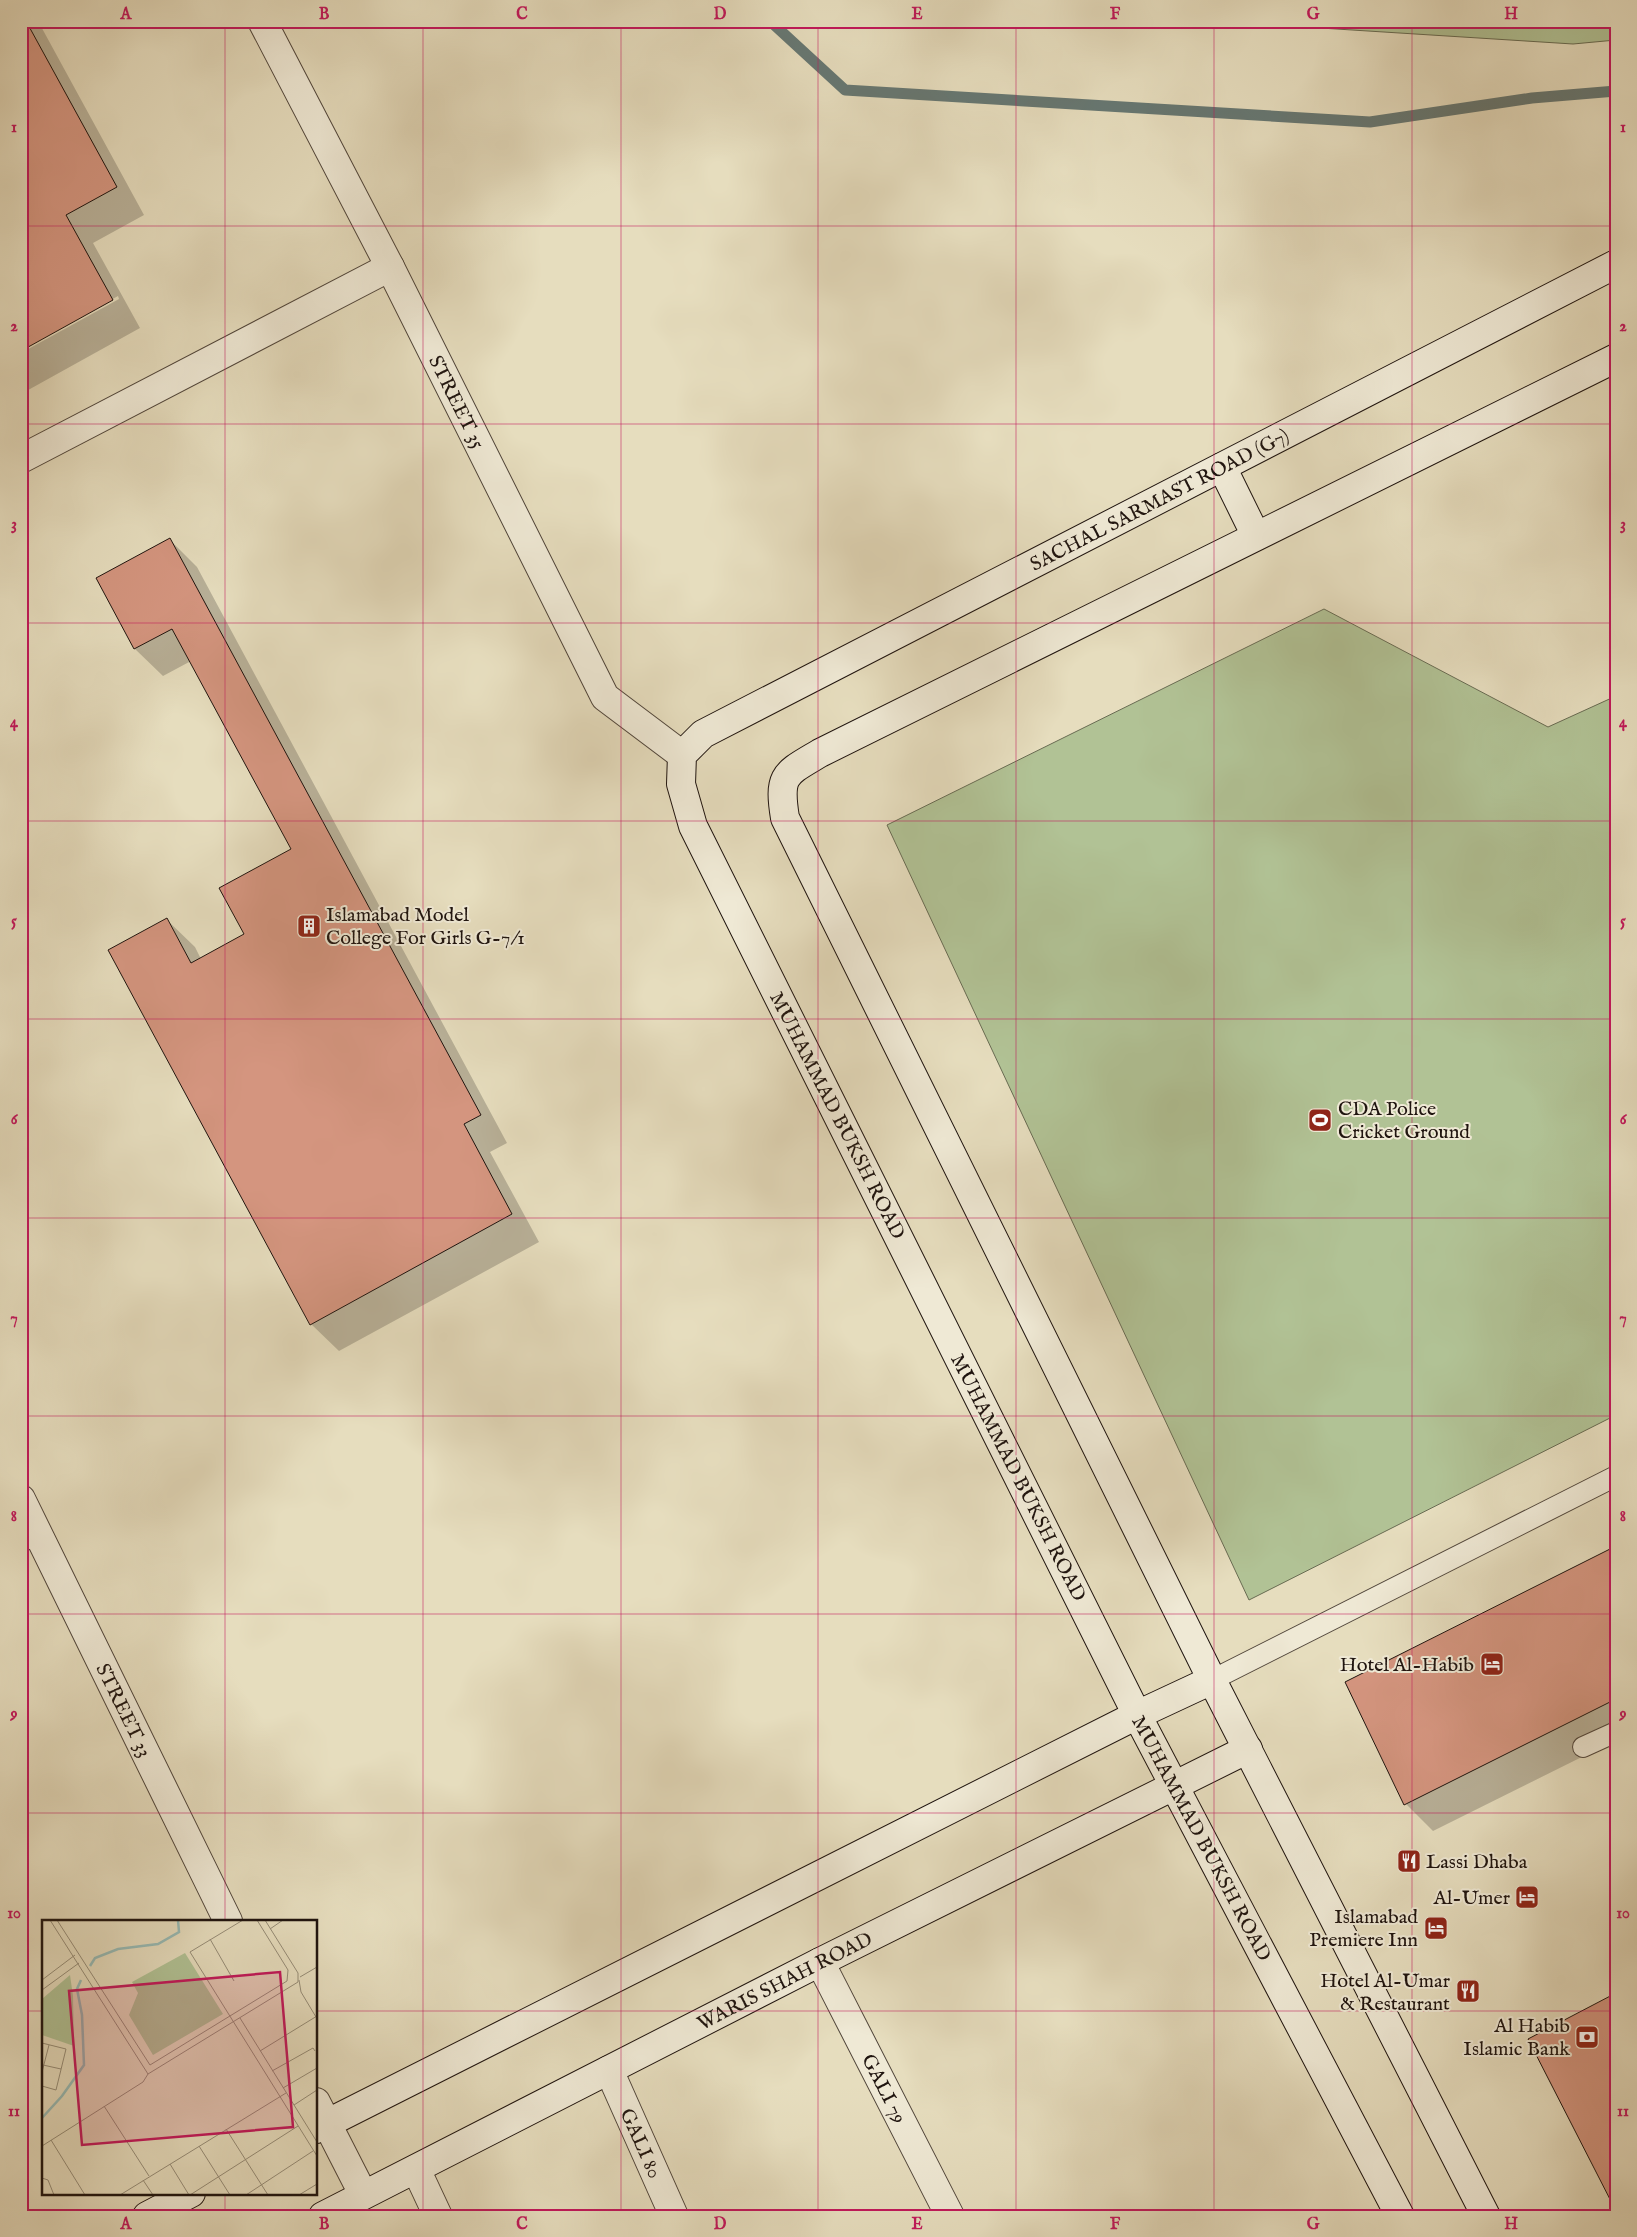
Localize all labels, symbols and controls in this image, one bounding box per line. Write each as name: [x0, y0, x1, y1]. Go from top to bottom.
text: A: [120, 5, 133, 25]
text: B: [319, 5, 330, 25]
text: C: [516, 5, 528, 25]
text: D: [714, 5, 727, 25]
text: E: [911, 5, 923, 25]
text: F: [1110, 5, 1121, 25]
text: G: [1307, 5, 1320, 25]
text: H: [1504, 5, 1518, 25]
text: 1: [11, 118, 17, 138]
text: 1: [1620, 118, 1626, 138]
text: 2: [10, 317, 18, 337]
text: 2: [1619, 317, 1627, 337]
street label: STREET 35: [422, 352, 490, 453]
street label: SACHAL SARMAST ROAD (G7): [1026, 423, 1294, 578]
text: 3: [11, 515, 17, 535]
text: 3: [1620, 515, 1626, 535]
text: 4: [10, 713, 19, 733]
text: 4: [1619, 713, 1628, 733]
place label: Islamabad Model College For Girls G-7/1: [326, 903, 525, 951]
text: 5: [11, 912, 17, 932]
text: 5: [1620, 912, 1626, 932]
building icon: Islamabad Model College For Girls G-7/1: [296, 913, 322, 939]
street label: MUHAMMAD BUKSH ROAD: [763, 988, 910, 1244]
place label: CDA Police Cricket Ground: [1338, 1097, 1470, 1145]
sports icon: CDA Police Cricket Ground: [1307, 1107, 1333, 1133]
text: 6: [11, 1110, 19, 1130]
text: 6: [1620, 1110, 1628, 1130]
text: 7: [10, 1309, 18, 1329]
text: 7: [1619, 1309, 1627, 1329]
street label: MUHAMMAD BUKSH ROAD: [944, 1350, 1091, 1606]
text: 8: [11, 1507, 17, 1527]
text: 8: [1620, 1507, 1626, 1527]
hotel icon: Hotel Al-Habib: [1479, 1651, 1505, 1677]
place label: Hotel Al-Habib: [1340, 1653, 1474, 1678]
street label: STREET 33: [90, 1660, 157, 1762]
text: 9: [10, 1705, 18, 1725]
text: 9: [1619, 1705, 1627, 1725]
street label: MUHAMMAD BUKSH ROAD: [1125, 1712, 1276, 1966]
restaurant icon: Lassi Dhaba: [1396, 1848, 1422, 1874]
place label: Lassi Dhaba: [1426, 1850, 1528, 1875]
hotel icon: Al-Umer: [1514, 1884, 1540, 1910]
place label: Al-Umer: [1432, 1886, 1511, 1911]
text: 10: [7, 1904, 21, 1924]
text: 10: [1616, 1904, 1630, 1924]
place label: Islamabad Premiere Inn: [1309, 1905, 1418, 1953]
hotel icon: Islamabad Premiere Inn: [1423, 1915, 1449, 1941]
inset map: [42, 1920, 318, 2194]
street label: WARIS SHAH ROAD: [693, 1927, 877, 2037]
place label: Hotel Al-Umar & Restaurant: [1320, 1969, 1451, 2017]
restaurant icon: Hotel Al-Umar & Restaurant: [1455, 1978, 1481, 2004]
place label: Al Habib Islamic Bank: [1463, 2014, 1570, 2062]
bank icon: Al Habib Islamic Bank: [1574, 2024, 1600, 2050]
street label: GALI 79: [855, 2050, 911, 2128]
text: 11: [8, 2102, 20, 2122]
text: 11: [1617, 2102, 1629, 2122]
street label: GALI 80: [614, 2105, 667, 2183]
text: A: [120, 2215, 133, 2235]
text: B: [319, 2215, 330, 2235]
text: C: [516, 2215, 528, 2235]
text: D: [714, 2215, 727, 2235]
text: E: [911, 2215, 923, 2235]
text: F: [1110, 2215, 1121, 2235]
text: G: [1307, 2215, 1320, 2235]
text: H: [1504, 2215, 1518, 2235]

